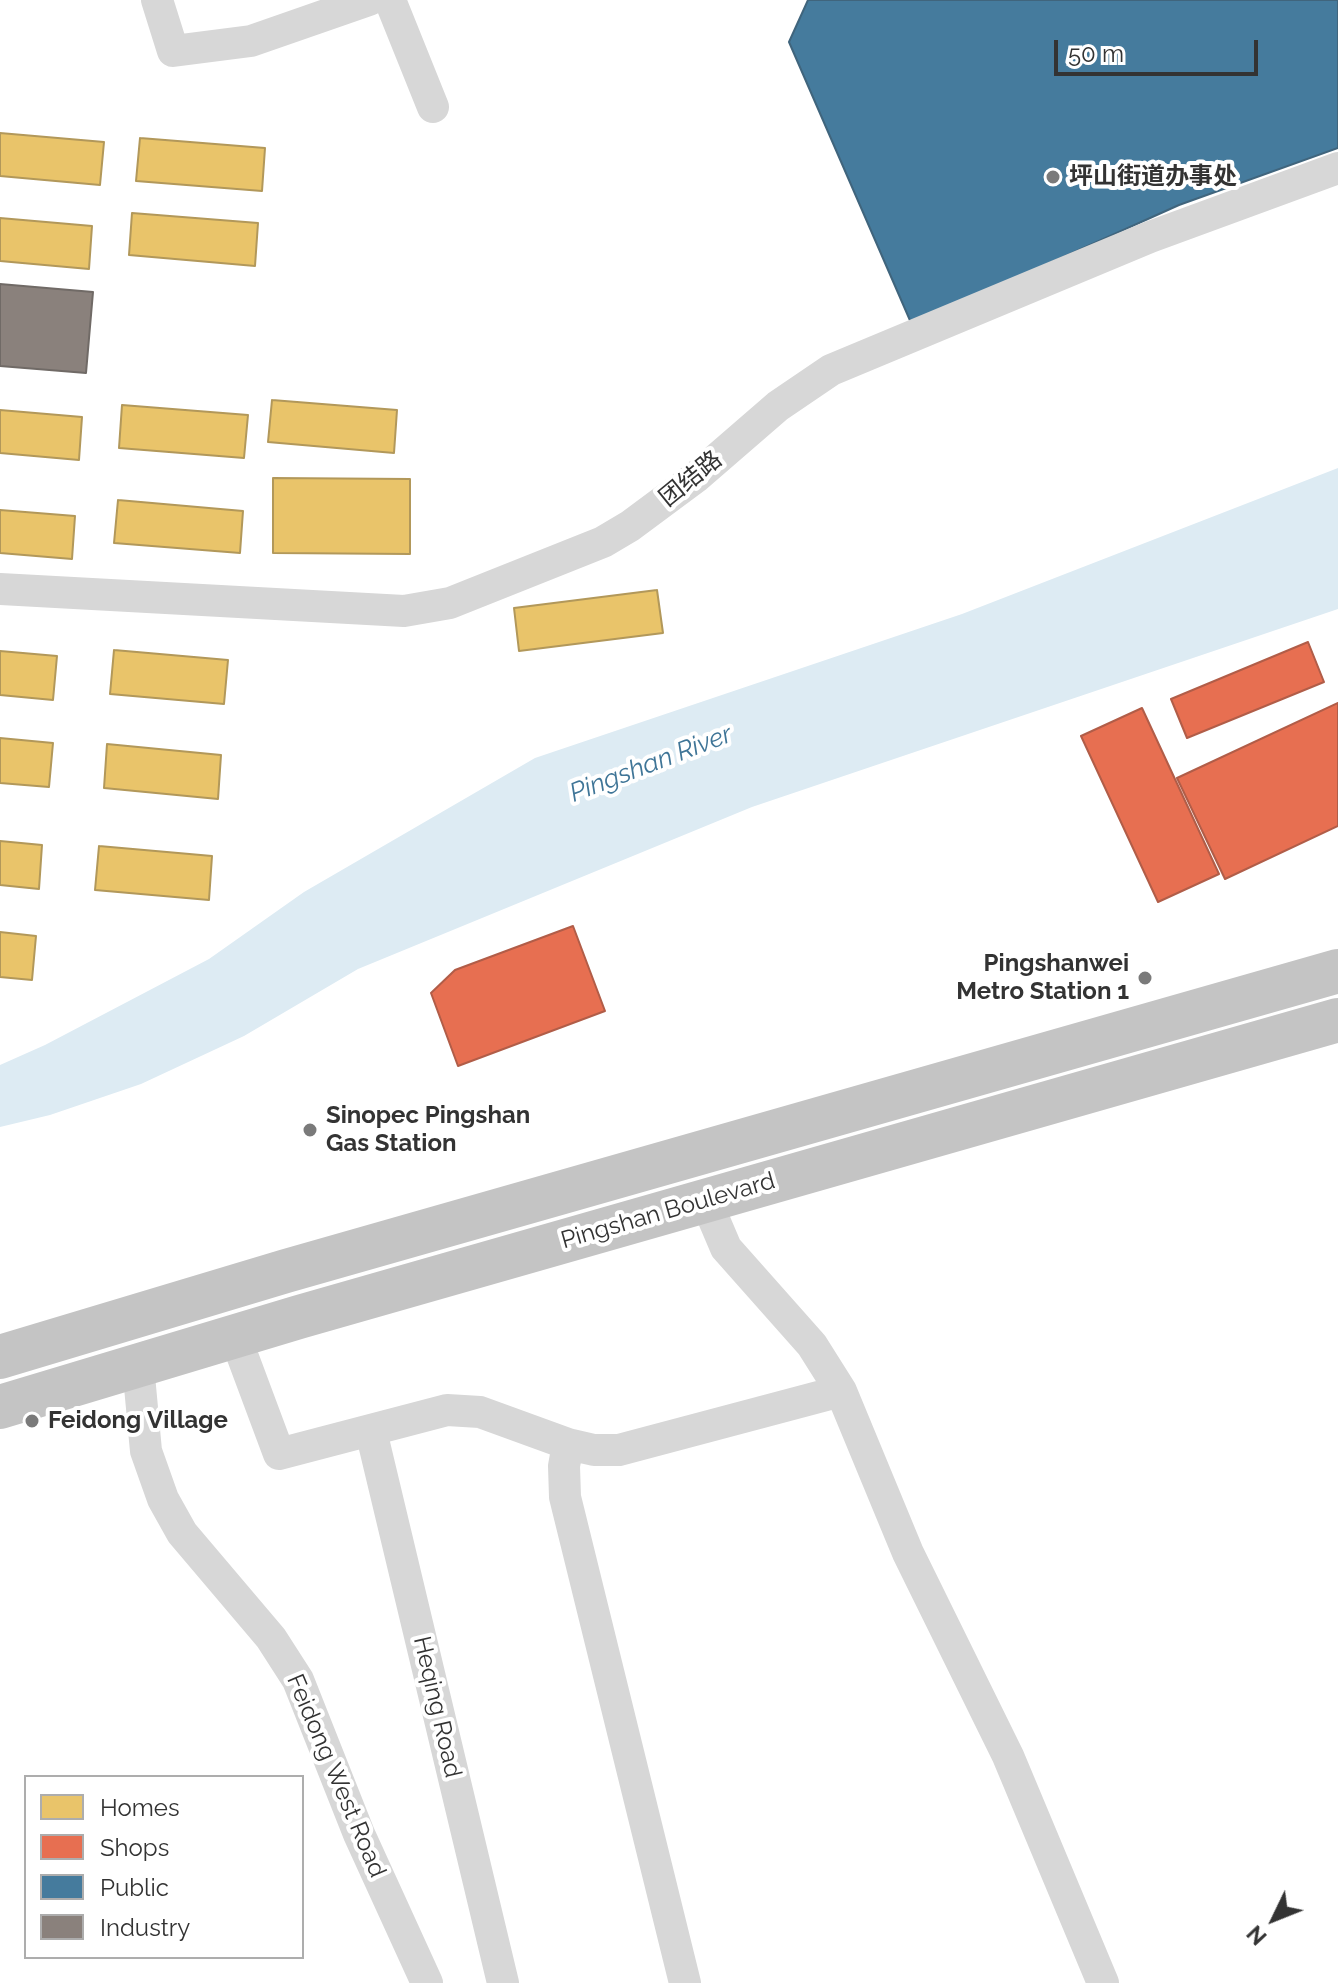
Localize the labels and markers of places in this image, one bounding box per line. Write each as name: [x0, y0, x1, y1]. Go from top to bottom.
place label: 坪山街道办事处: [1069, 163, 1237, 191]
marker: 坪山街道办事处: [1044, 168, 1062, 186]
place label: Pingshanwei Metro Station 1: [956, 950, 1129, 1006]
marker: Pingshanwei Metro Station 1: [1136, 969, 1154, 987]
place label: Sinopec Pingshan Gas Station: [326, 1102, 530, 1158]
marker: Sinopec Pingshan Gas Station: [301, 1121, 319, 1139]
place label: Feidong Village: [48, 1407, 228, 1435]
marker: Feidong Village: [23, 1412, 41, 1430]

